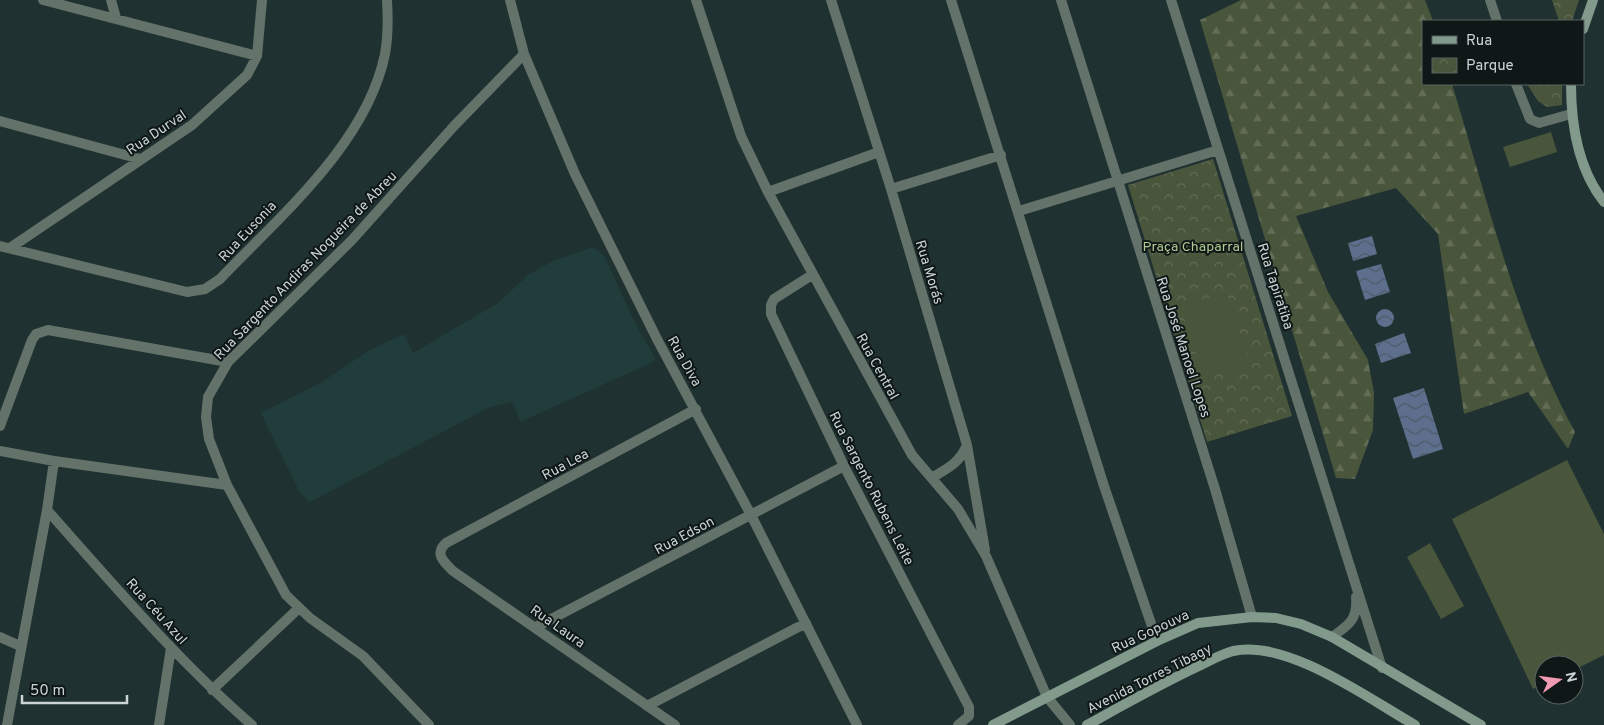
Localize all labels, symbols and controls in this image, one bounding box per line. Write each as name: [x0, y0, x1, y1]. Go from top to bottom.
legend: [1422, 20, 1584, 85]
text: Rua: [1466, 32, 1492, 51]
text: Parque: [1466, 57, 1514, 76]
street label: Rua Durval: [124, 107, 190, 160]
street label: Rua Sargento Andiras Nogueira de Abreu: [211, 168, 401, 364]
street label: Rua Eusonia: [216, 198, 281, 266]
street label: Rua Morás: [911, 238, 946, 307]
park label: Praça Chaparral: [1143, 239, 1243, 256]
street label: Rua Tapiratiba: [1253, 241, 1297, 332]
street label: Rua José Manoel Lopes: [1152, 275, 1213, 420]
street label: Rua Central: [852, 331, 902, 403]
street label: Rua Diva: [663, 334, 704, 390]
street label: Rua Sargento Rubens Leite: [824, 409, 917, 568]
street label: Rua Lea: [539, 446, 592, 485]
street label: Rua Edson: [652, 513, 718, 559]
street label: Rua Céu Azul: [122, 575, 190, 649]
street label: Rua Laura: [526, 602, 588, 652]
street label: Rua Gopouva: [1109, 607, 1192, 658]
street label: Avenida Torres Tibagy: [1085, 641, 1215, 718]
north arrow: [1534, 655, 1584, 705]
text: N: [1561, 670, 1580, 684]
scale bar: [22, 672, 128, 704]
text: 50 m: [30, 682, 65, 701]

